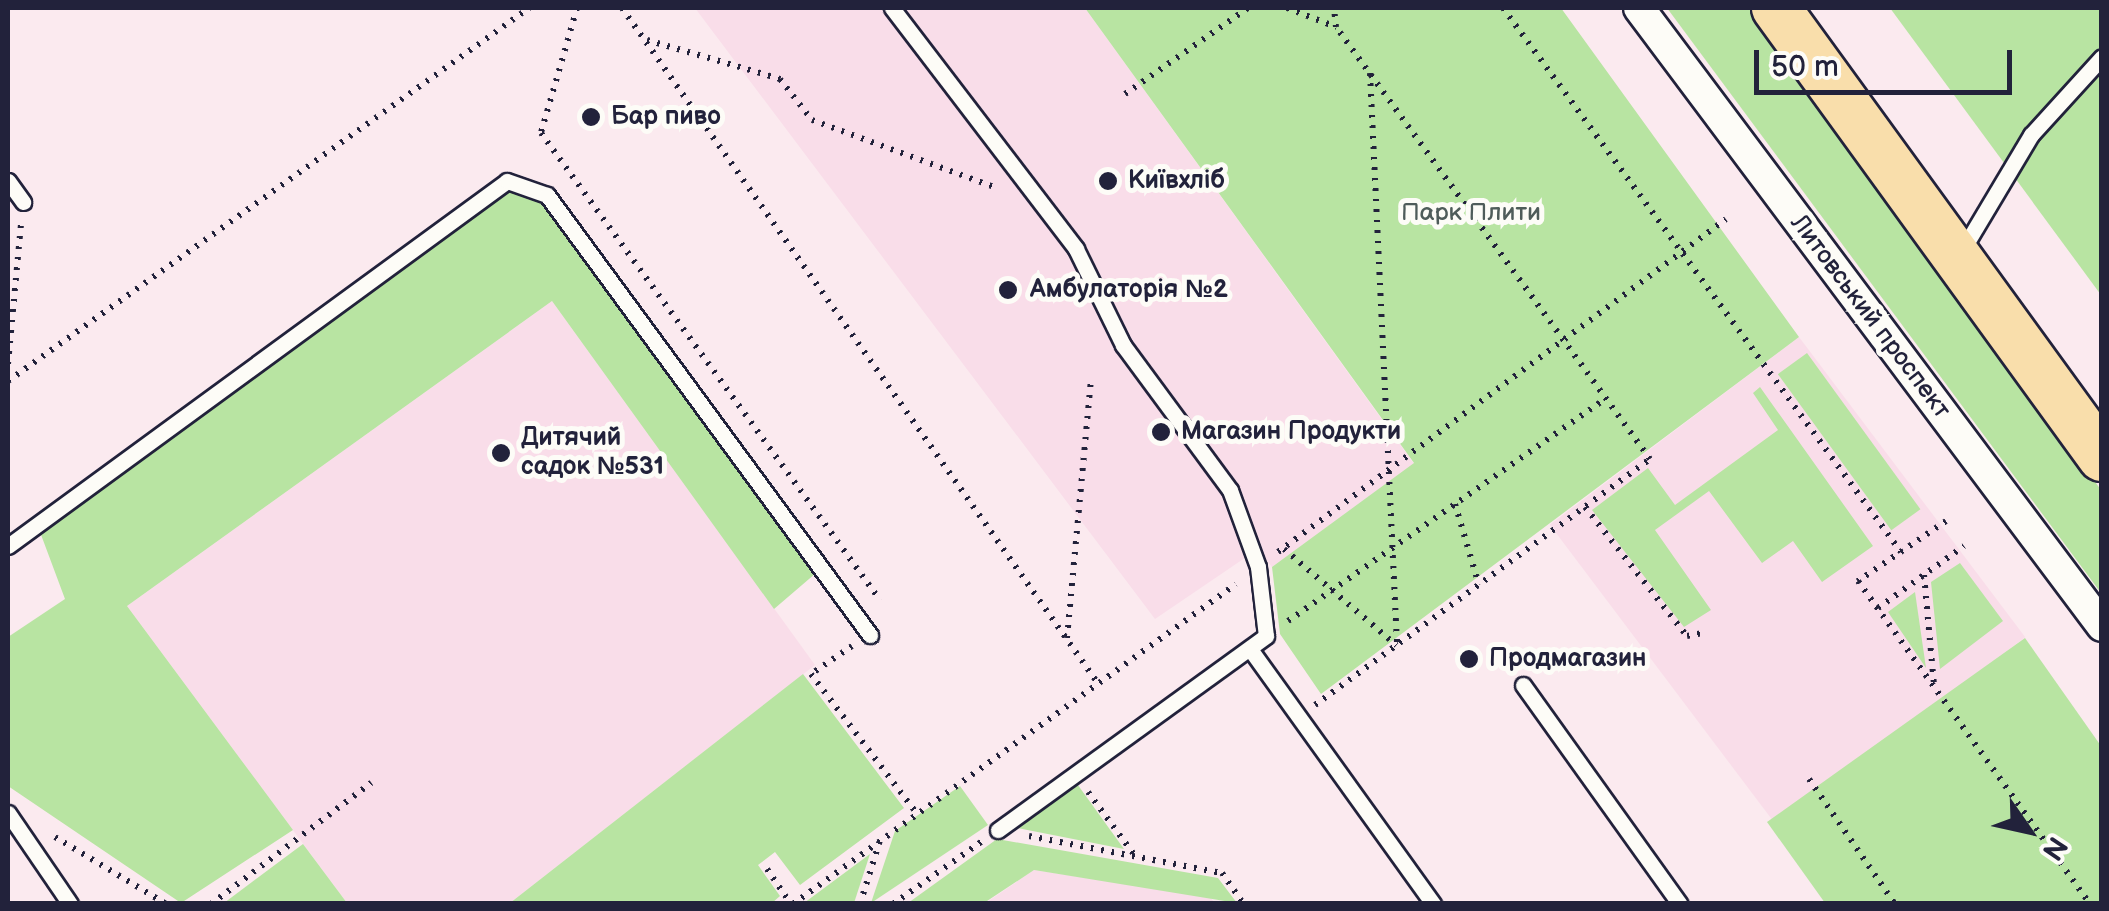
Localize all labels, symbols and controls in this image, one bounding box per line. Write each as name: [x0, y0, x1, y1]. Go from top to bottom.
scale bar: [1759, 30, 2016, 92]
text: 50 m: [1771, 49, 1839, 85]
place label: Бар пиво: [611, 102, 721, 132]
marker: Бар пиво: [580, 106, 602, 128]
place label: Київхліб: [1128, 166, 1225, 196]
marker: Київхліб: [1097, 170, 1119, 192]
park label: Парк Плити: [1401, 198, 1541, 228]
street label: Литовський проспект: [1784, 209, 1956, 425]
place label: Амбулаторія №2: [1030, 275, 1228, 305]
marker: Амбулаторія №2: [995, 277, 1021, 303]
place label: Магазин Продукти: [1181, 417, 1401, 447]
marker: Магазин Продукти: [1150, 421, 1172, 443]
place label: Дитячий садок №531: [521, 424, 664, 483]
marker: Дитячий садок №531: [490, 442, 512, 464]
place label: Продмагазин: [1489, 644, 1646, 674]
marker: Продмагазин: [1458, 648, 1480, 670]
north arrow: [1979, 781, 2079, 881]
text: N: [2035, 830, 2074, 866]

